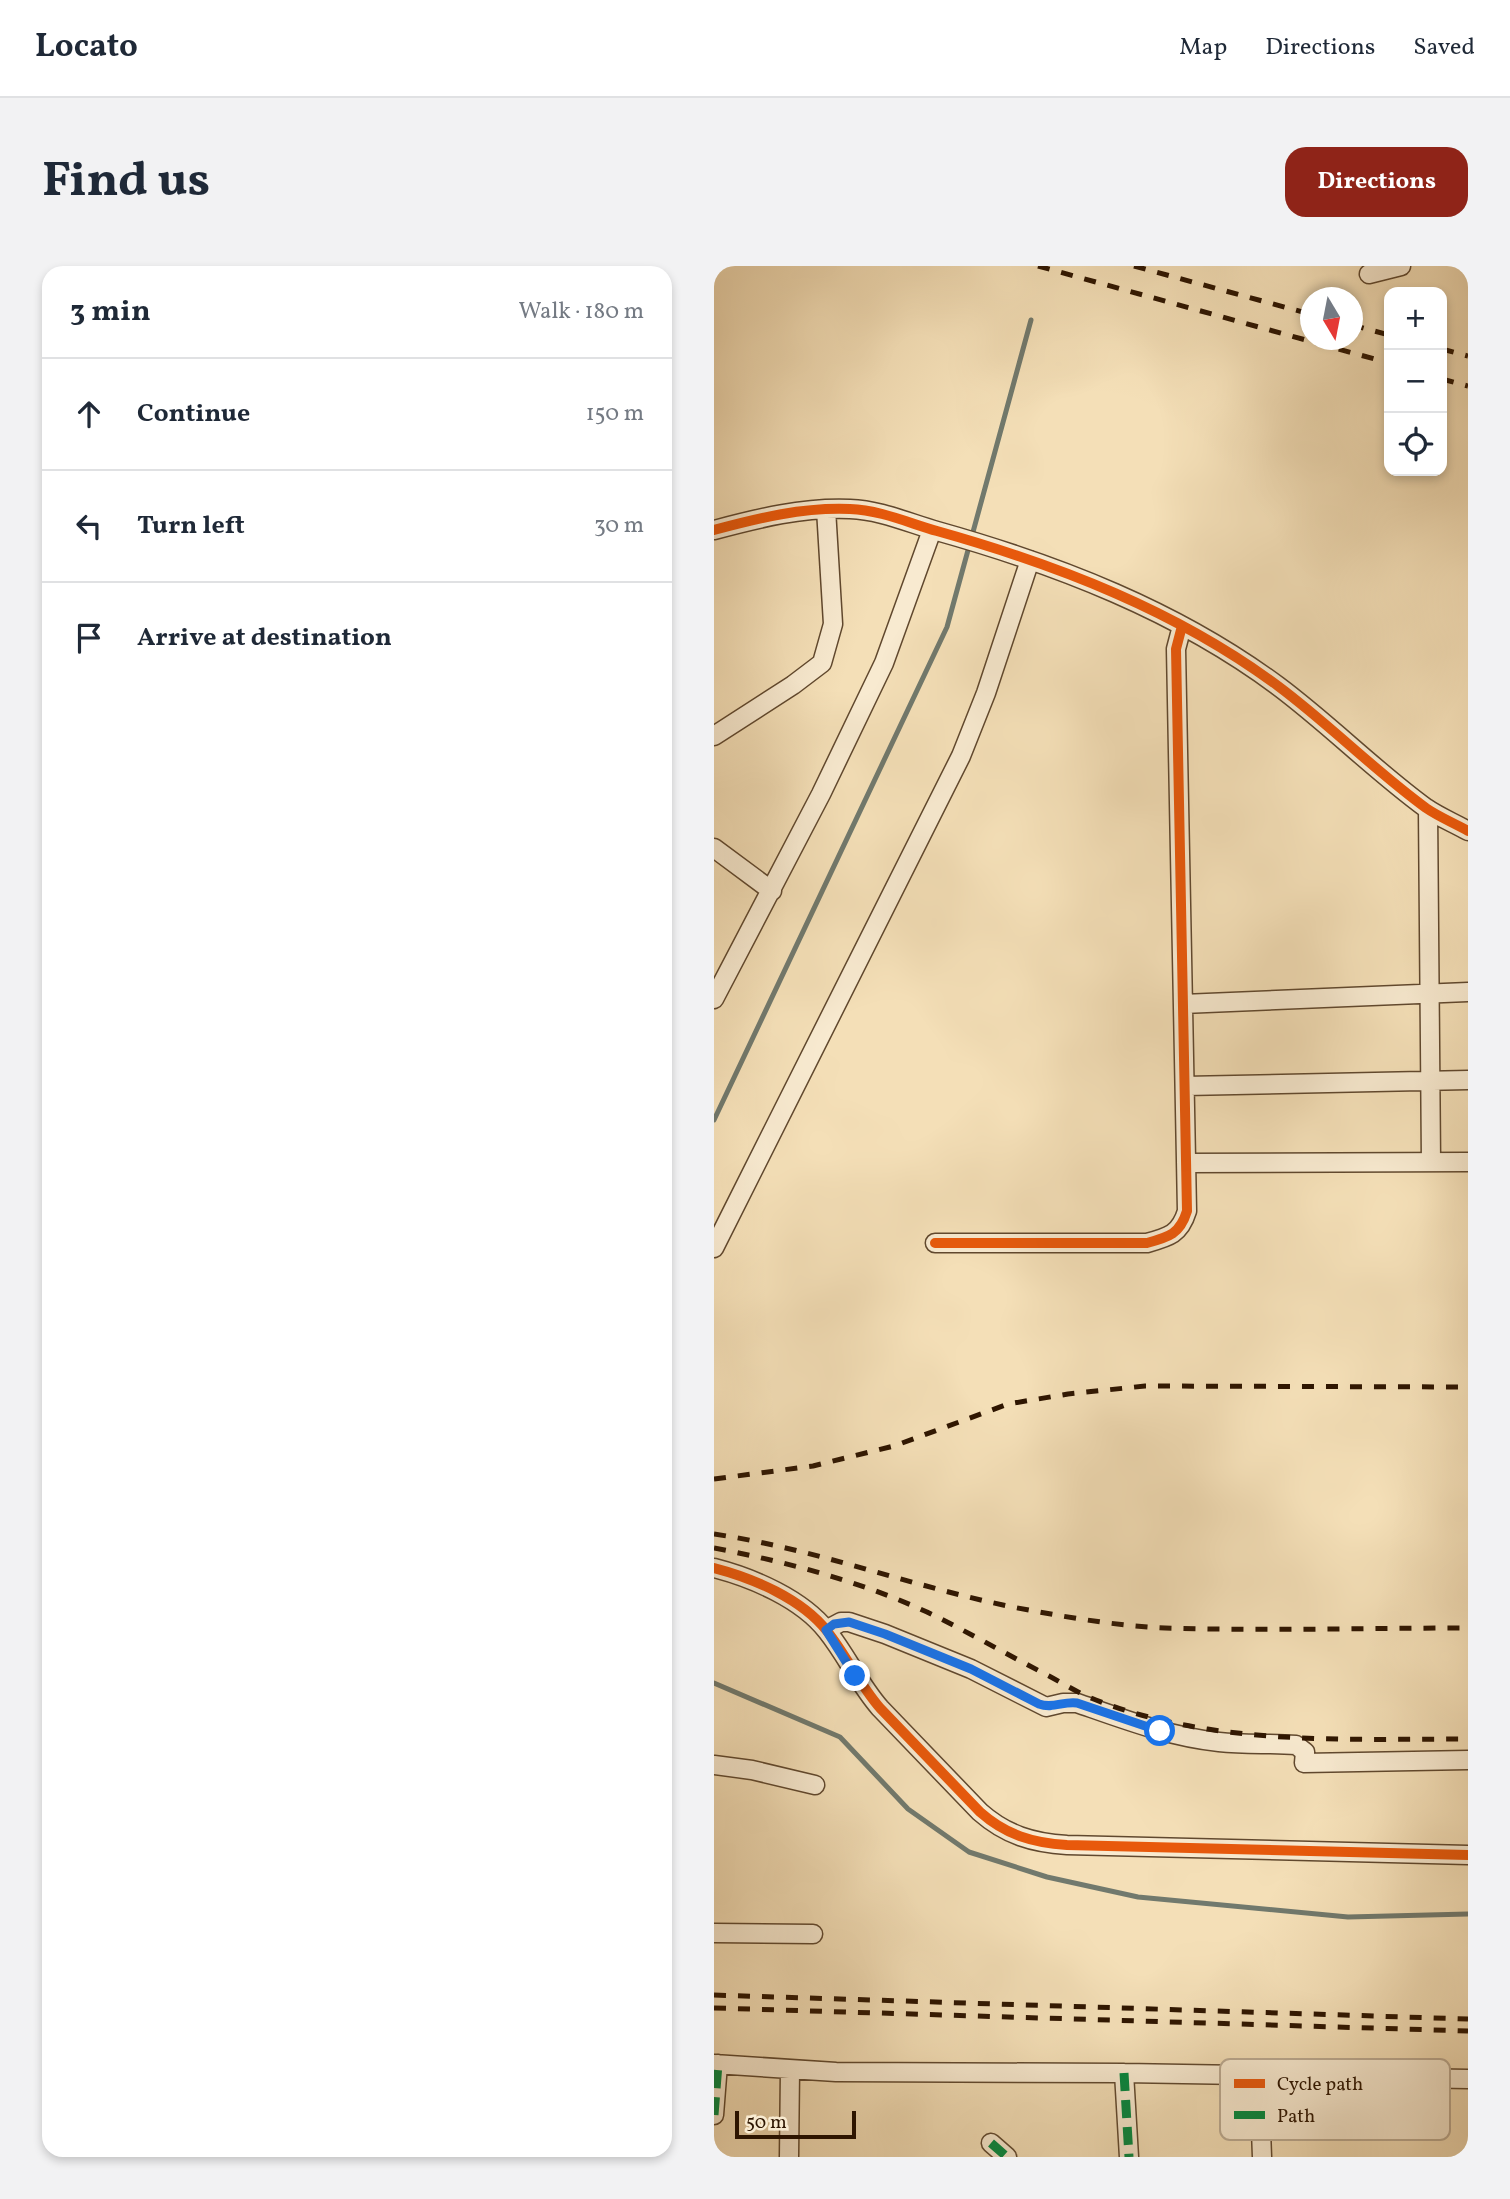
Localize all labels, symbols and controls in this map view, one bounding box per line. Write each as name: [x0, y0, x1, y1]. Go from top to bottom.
text: Locato: [35, 25, 138, 71]
text: Map: [1179, 31, 1227, 65]
text: Directions: [1265, 31, 1375, 65]
text: Saved: [1413, 31, 1475, 65]
button: Directions: [1285, 147, 1468, 217]
text: Find us: [42, 148, 210, 217]
north arrow: [1300, 287, 1363, 350]
map controls: [1384, 287, 1447, 476]
button: +: [1384, 287, 1447, 350]
text: 3 min: [70, 291, 151, 333]
text: Walk · 180 m: [519, 296, 644, 328]
button: −: [1384, 350, 1447, 413]
icon: ahead: [70, 395, 108, 433]
text: Continue: [137, 396, 250, 432]
text: 150 m: [586, 398, 644, 430]
button: locate: [1384, 413, 1447, 476]
icon: left: [70, 507, 108, 545]
text: Turn left: [137, 508, 245, 544]
text: 30 m: [594, 510, 644, 542]
icon: arrive: [70, 619, 108, 657]
text: Arrive at destination: [137, 620, 392, 656]
route end: [839, 1660, 870, 1691]
route start: [1144, 1715, 1175, 1746]
legend: [1220, 2059, 1450, 2140]
text: Cycle path: [1277, 2072, 1363, 2098]
text: Path: [1277, 2104, 1315, 2130]
scale bar: [735, 2108, 856, 2140]
text: 50 m: [746, 2110, 787, 2136]

